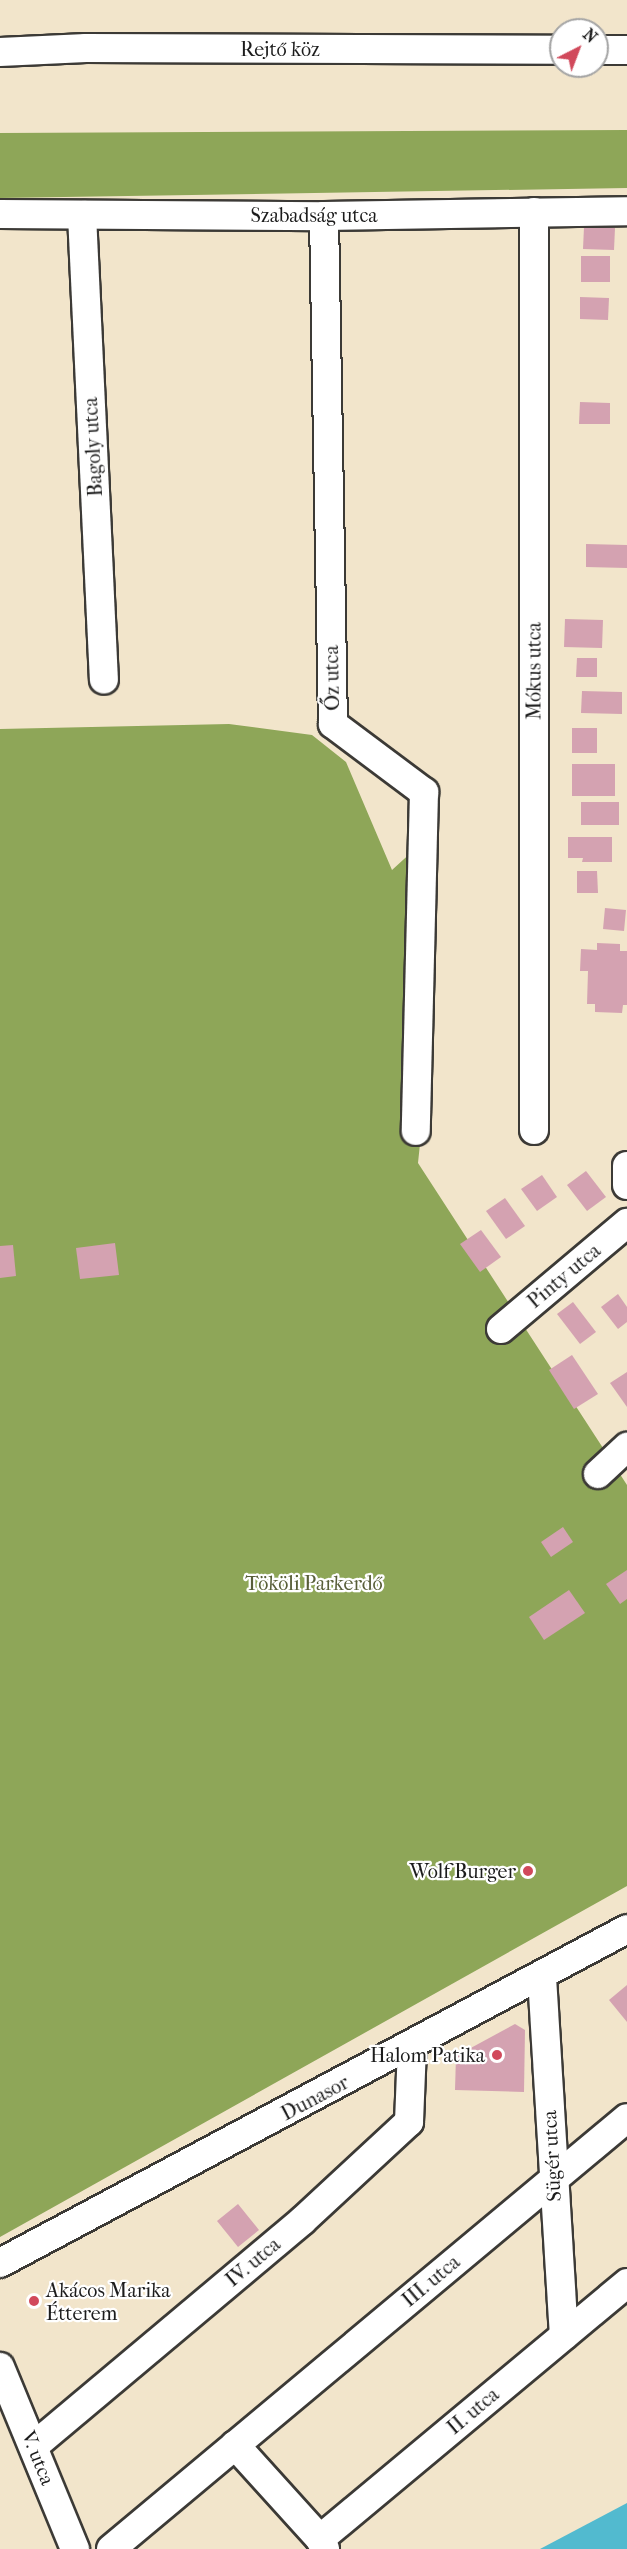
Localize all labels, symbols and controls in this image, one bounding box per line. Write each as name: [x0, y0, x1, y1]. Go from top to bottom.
north arrow: [549, 18, 609, 78]
text: N: [579, 25, 601, 47]
street label: Rejtő köz: [240, 37, 320, 61]
street label: Szabadság utca: [250, 203, 378, 227]
street label: Bagoly utca: [78, 397, 108, 497]
street label: Mókus utca: [522, 622, 546, 720]
street label: Őz utca: [319, 645, 345, 711]
street label: Pinty utca: [523, 1239, 605, 1313]
park label: Tököli Parkerdő: [245, 1571, 383, 1595]
place label: Wolf Burger: [409, 1859, 516, 1883]
marker: Wolf Burger: [521, 1864, 535, 1878]
place label: Halom Patika: [370, 2043, 485, 2067]
marker: Halom Patika: [490, 2048, 504, 2062]
street label: Dunasor: [277, 2070, 353, 2126]
street label: Sügér utca: [538, 2110, 566, 2202]
street label: IV. utca: [221, 2232, 285, 2292]
street label: III. utca: [397, 2250, 465, 2312]
place label: Akácos Marika Étterem: [46, 2278, 171, 2325]
marker: Akácos Marika Étterem: [27, 2294, 41, 2308]
street label: II. utca: [442, 2382, 504, 2440]
street label: V. utca: [16, 2427, 60, 2489]

